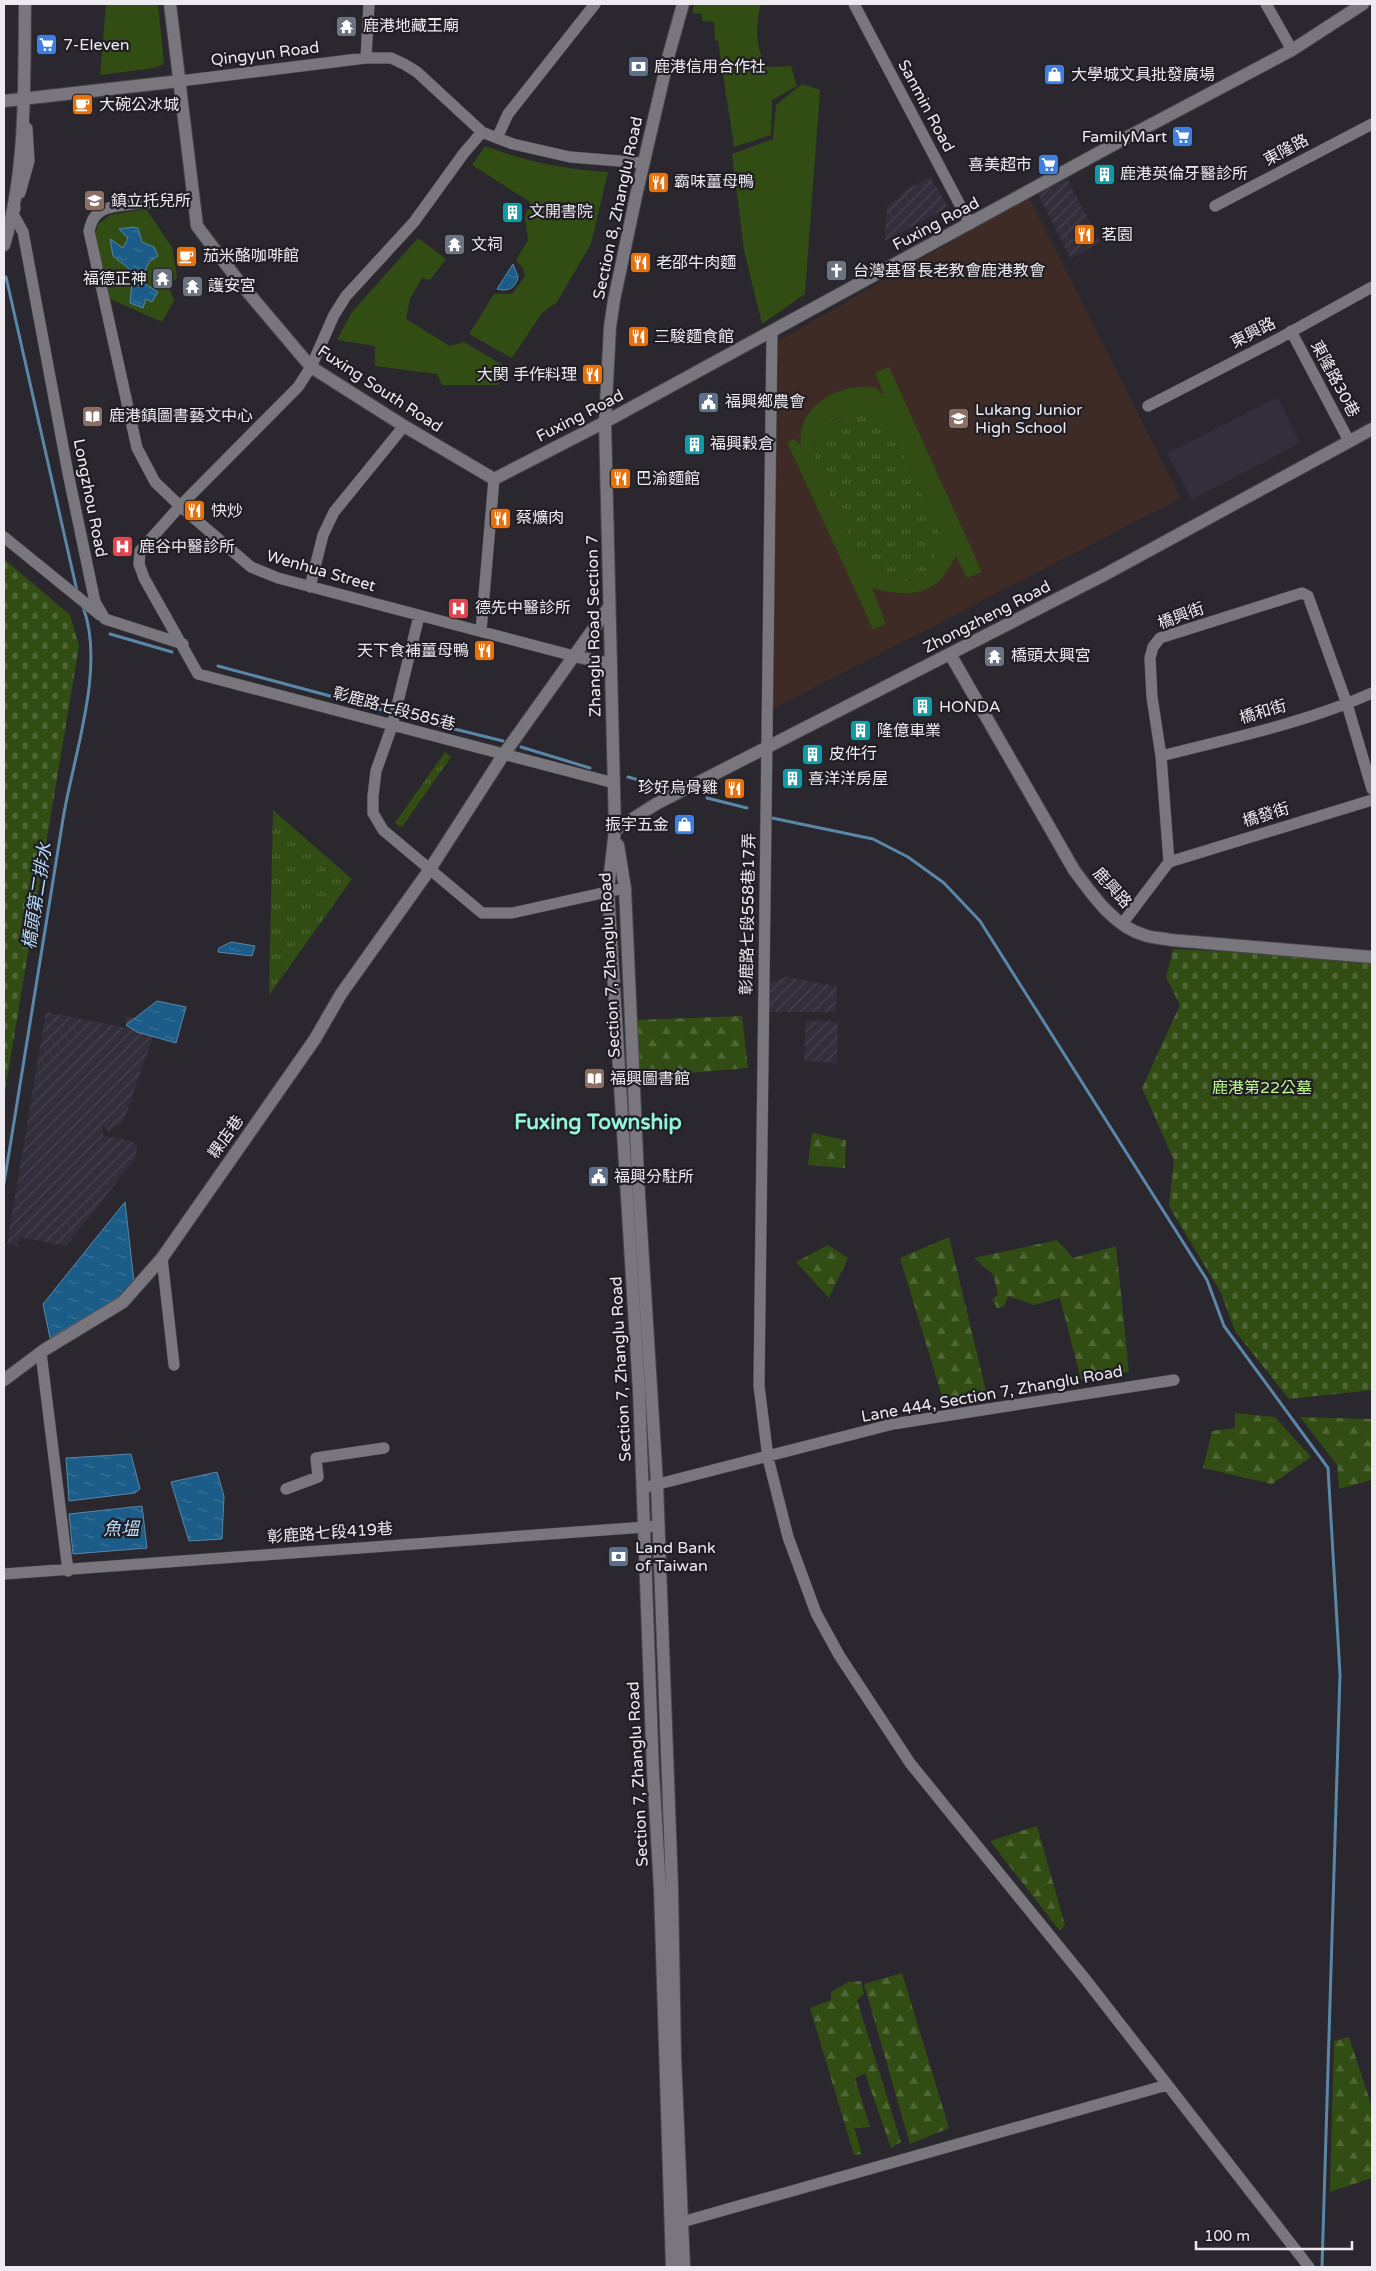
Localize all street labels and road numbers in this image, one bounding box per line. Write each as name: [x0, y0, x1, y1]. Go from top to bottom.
street label: Qingyun Road: [210, 37, 320, 71]
street label: Sanmin Road: [893, 57, 959, 155]
street label: Section 8, Zhanglu Road: [589, 115, 647, 301]
street label: 東隆路: [1260, 130, 1312, 170]
street label: Fuxing Road: [889, 193, 983, 255]
street label: 東興路: [1227, 313, 1279, 353]
street label: 東隆路30巷: [1306, 337, 1364, 421]
street label: Fuxing South Road: [314, 341, 446, 437]
street label: Fuxing Road: [533, 385, 627, 447]
street label: Longzhou Road: [69, 437, 111, 559]
street label: Zhanglu Road Section 7: [582, 535, 606, 717]
street label: Wenhua Street: [264, 546, 378, 596]
street label: Zhongzheng Road: [920, 576, 1054, 658]
street label: 橋興街: [1155, 598, 1207, 634]
street label: 彰鹿路七段585巷: [330, 683, 458, 735]
street label: 橋和街: [1237, 696, 1289, 728]
street label: 橋發街: [1240, 798, 1292, 832]
street label: 彰鹿路七段558巷17弄: [737, 833, 759, 995]
street label: 鹿興路: [1089, 863, 1135, 913]
street label: Section 7, Zhanglu Road: [595, 872, 625, 1058]
street label: 粿店巷: [204, 1112, 248, 1162]
street label: Section 7, Zhanglu Road: [606, 1276, 636, 1462]
street label: Lane 444, Section 7, Zhanglu Road: [860, 1361, 1124, 1427]
street label: 彰鹿路七段419巷: [266, 1519, 394, 1547]
street label: Section 7, Zhanglu Road: [623, 1681, 653, 1867]

